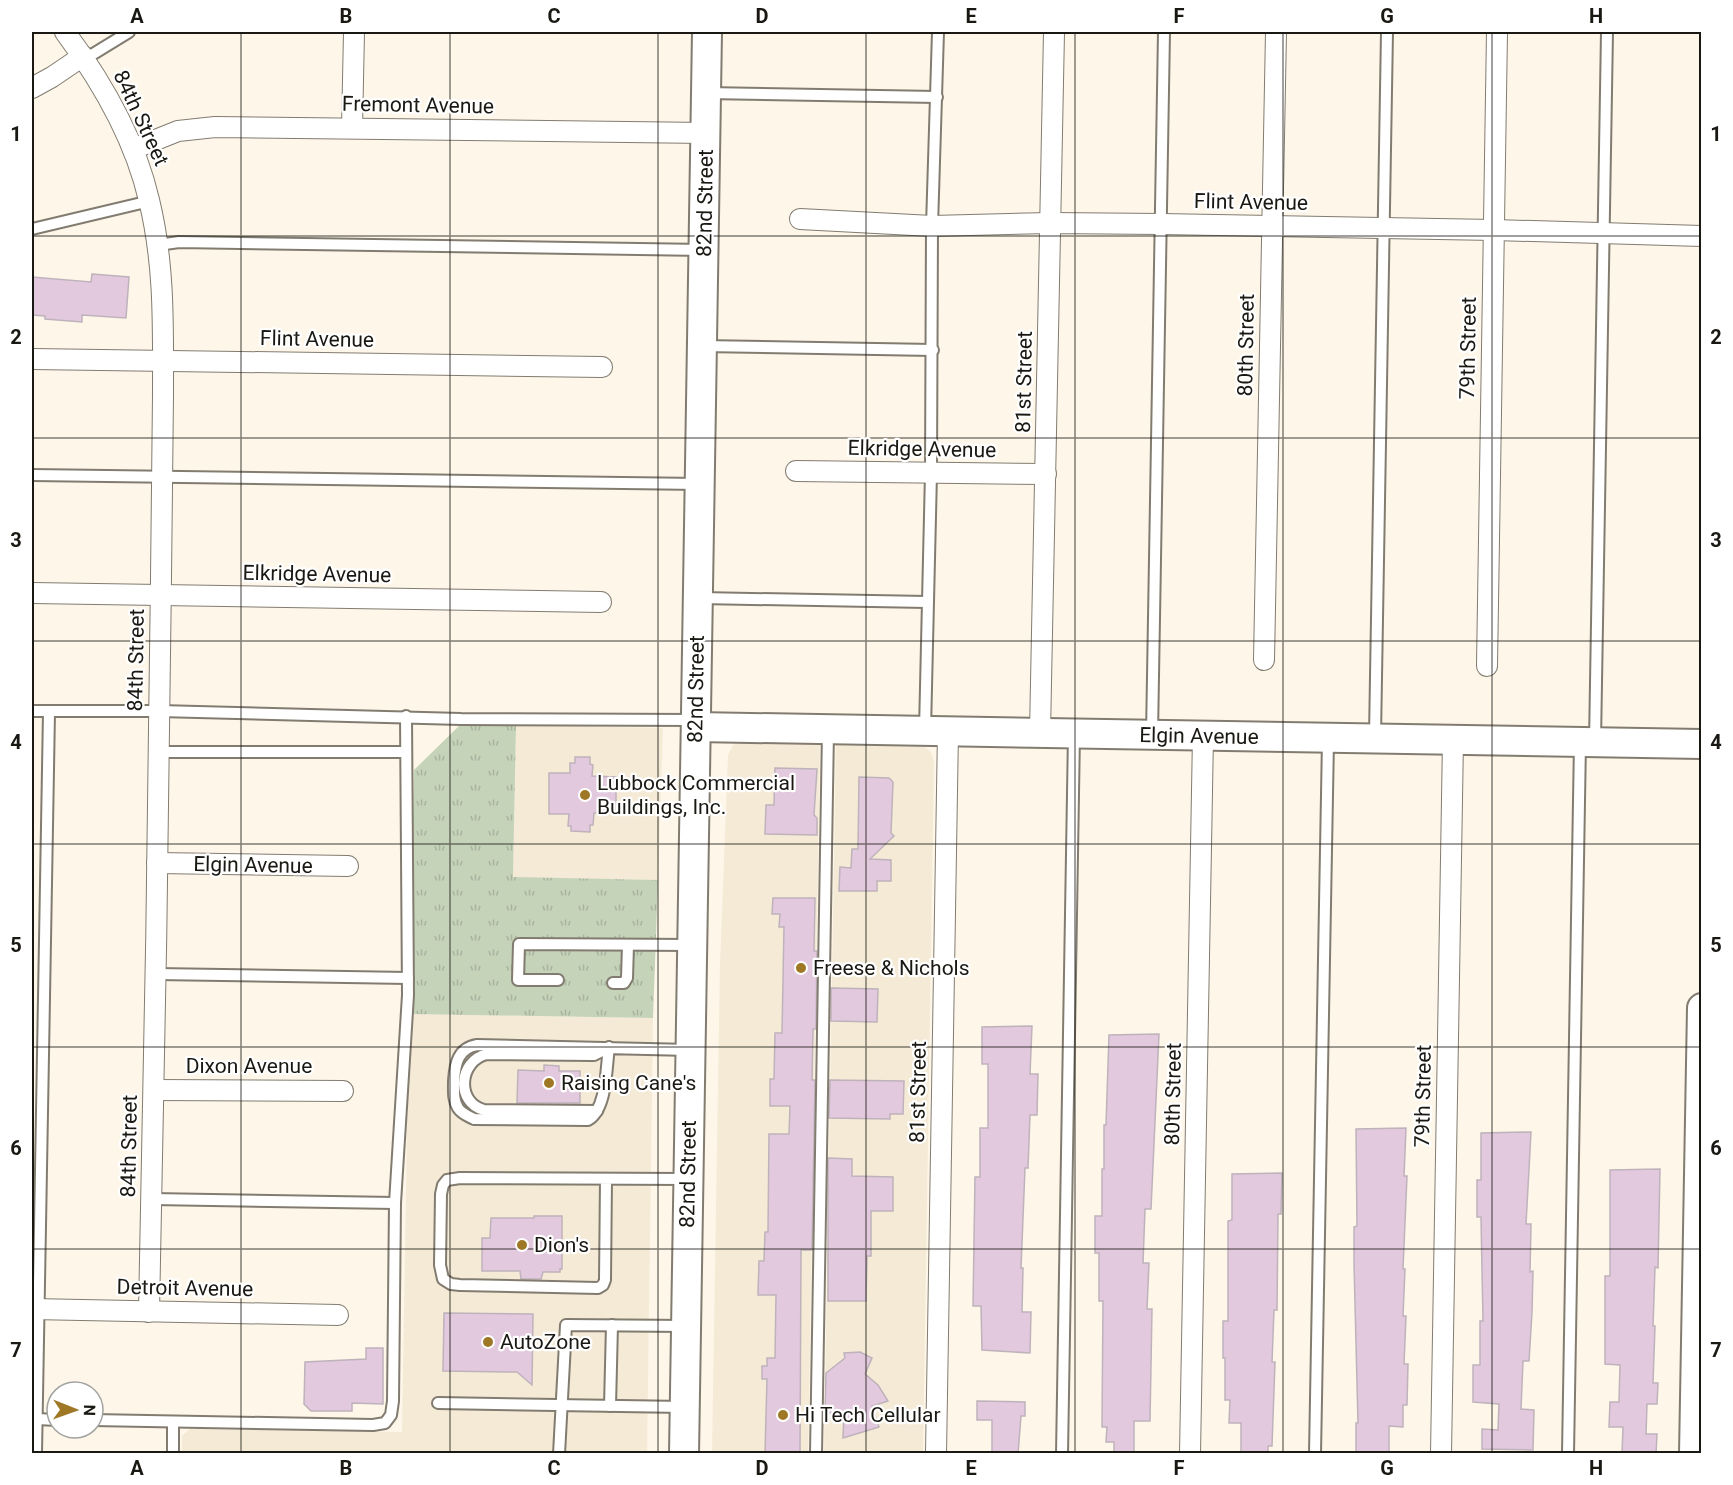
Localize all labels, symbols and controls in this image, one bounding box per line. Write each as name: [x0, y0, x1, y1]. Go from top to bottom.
text: A: [130, 4, 144, 28]
text: B: [340, 4, 352, 28]
text: C: [547, 4, 561, 28]
text: D: [756, 4, 769, 28]
text: E: [965, 4, 977, 28]
text: F: [1174, 4, 1185, 28]
text: G: [1380, 4, 1394, 28]
text: H: [1589, 4, 1603, 28]
street label: 84th Street: [108, 66, 174, 170]
street label: Fremont Avenue: [342, 92, 494, 118]
text: 1: [10, 122, 22, 146]
text: 1: [1710, 122, 1722, 146]
street label: 82nd Street: [692, 149, 718, 257]
street label: Flint Avenue: [1194, 189, 1308, 215]
street label: 80th Street: [1233, 293, 1259, 397]
street label: 79th Street: [1455, 296, 1481, 400]
text: 2: [10, 325, 22, 349]
text: 2: [1710, 325, 1722, 349]
street label: Flint Avenue: [260, 326, 374, 352]
street label: 81st Street: [1011, 331, 1037, 433]
street label: Elkridge Avenue: [848, 436, 996, 462]
text: 3: [10, 528, 22, 552]
text: 3: [1710, 528, 1722, 552]
street label: Elkridge Avenue: [243, 561, 391, 587]
street label: 84th Street: [123, 608, 149, 712]
street label: 82nd Street: [683, 635, 709, 743]
street label: Elgin Avenue: [1139, 723, 1259, 749]
text: 4: [10, 730, 22, 754]
text: 4: [1710, 730, 1722, 754]
place label: Lubbock Commercial Buildings, Inc.: [597, 771, 795, 819]
marker: Lubbock Commercial Buildings, Inc.: [578, 788, 592, 802]
street label: Elgin Avenue: [193, 852, 313, 878]
text: 5: [10, 933, 22, 957]
text: 5: [1710, 933, 1722, 957]
place label: Freese & Nichols: [813, 956, 970, 980]
marker: Freese & Nichols: [794, 961, 808, 975]
street label: 81st Street: [905, 1041, 931, 1143]
street label: 80th Street: [1160, 1042, 1186, 1146]
street label: 79th Street: [1410, 1044, 1436, 1148]
street label: Dixon Avenue: [186, 1054, 312, 1078]
place label: Raising Cane's: [561, 1071, 696, 1095]
marker: Raising Cane's: [542, 1076, 556, 1090]
street label: 84th Street: [116, 1094, 142, 1198]
street label: 82nd Street: [675, 1120, 701, 1228]
text: 6: [10, 1136, 22, 1160]
text: 6: [1710, 1136, 1722, 1160]
place label: Dion's: [534, 1233, 589, 1257]
marker: Dion's: [515, 1238, 529, 1252]
street label: Detroit Avenue: [117, 1275, 253, 1301]
place label: AutoZone: [500, 1330, 591, 1354]
marker: AutoZone: [481, 1335, 495, 1349]
text: 7: [10, 1338, 22, 1362]
text: 7: [1710, 1338, 1722, 1362]
north arrow: [45, 1380, 105, 1440]
place label: Hi Tech Cellular: [795, 1403, 941, 1427]
text: N: [80, 1404, 99, 1416]
marker: Hi Tech Cellular: [776, 1408, 790, 1422]
text: A: [130, 1456, 144, 1480]
text: B: [340, 1456, 352, 1480]
text: C: [547, 1456, 561, 1480]
text: D: [756, 1456, 769, 1480]
text: E: [965, 1456, 977, 1480]
text: F: [1174, 1456, 1185, 1480]
text: G: [1380, 1456, 1394, 1480]
text: H: [1589, 1456, 1603, 1480]

